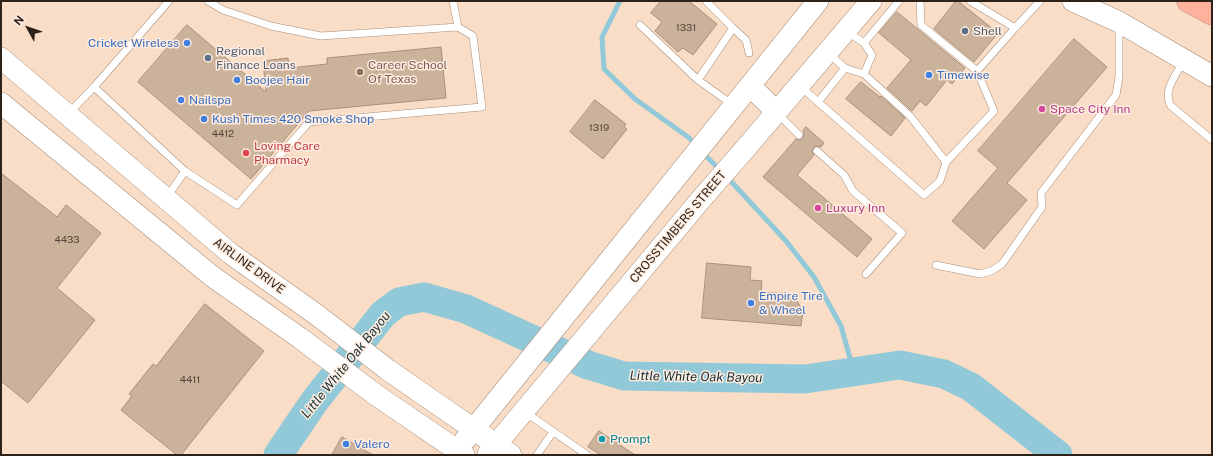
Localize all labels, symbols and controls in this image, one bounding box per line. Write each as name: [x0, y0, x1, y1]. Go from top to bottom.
north arrow: [8, 8, 48, 48]
text: N: [11, 13, 26, 27]
house number: 1331: [676, 22, 696, 34]
place label: Shell: [973, 24, 1002, 38]
marker: Shell: [960, 26, 970, 36]
place label: Cricket Wireless: [88, 36, 179, 50]
marker: Cricket Wireless: [182, 38, 192, 48]
place label: Regional Finance Loans: [216, 44, 296, 72]
marker: Regional Finance Loans: [203, 53, 213, 63]
place label: Career School Of Texas: [368, 58, 447, 86]
marker: Career School Of Texas: [355, 67, 365, 77]
place label: Timewise: [937, 68, 989, 82]
marker: Timewise: [924, 70, 934, 80]
place label: Boojee Hair: [245, 73, 310, 87]
marker: Boojee Hair: [232, 75, 242, 85]
place label: Nailspa: [189, 93, 231, 107]
marker: Nailspa: [176, 95, 186, 105]
place label: Space City Inn: [1050, 102, 1130, 116]
marker: Space City Inn: [1037, 104, 1047, 114]
place label: Kush Times 420 Smoke Shop: [212, 112, 374, 126]
marker: Kush Times 420 Smoke Shop: [199, 114, 209, 124]
house number: 1319: [589, 122, 609, 134]
house number: 4412: [212, 128, 234, 140]
place label: Loving Care Pharmacy: [254, 139, 320, 167]
marker: Loving Care Pharmacy: [241, 148, 251, 158]
street label: CROSSTIMBERS STREET: [627, 168, 729, 286]
place label: Luxury Inn: [826, 201, 885, 215]
marker: Luxury Inn: [813, 203, 823, 213]
house number: 4433: [54, 234, 80, 246]
street label: AIRLINE DRIVE: [210, 235, 288, 297]
place label: Empire Tire & Wheel: [759, 289, 823, 317]
marker: Empire Tire & Wheel: [746, 298, 756, 308]
water label: Little White Oak Bayou: [298, 309, 394, 421]
water label: Little White Oak Bayou: [629, 368, 763, 386]
house number: 4411: [180, 374, 200, 386]
place label: Prompt: [610, 432, 651, 446]
marker: Prompt: [597, 434, 607, 444]
place label: Valero: [354, 437, 390, 451]
marker: Valero: [341, 439, 351, 449]

